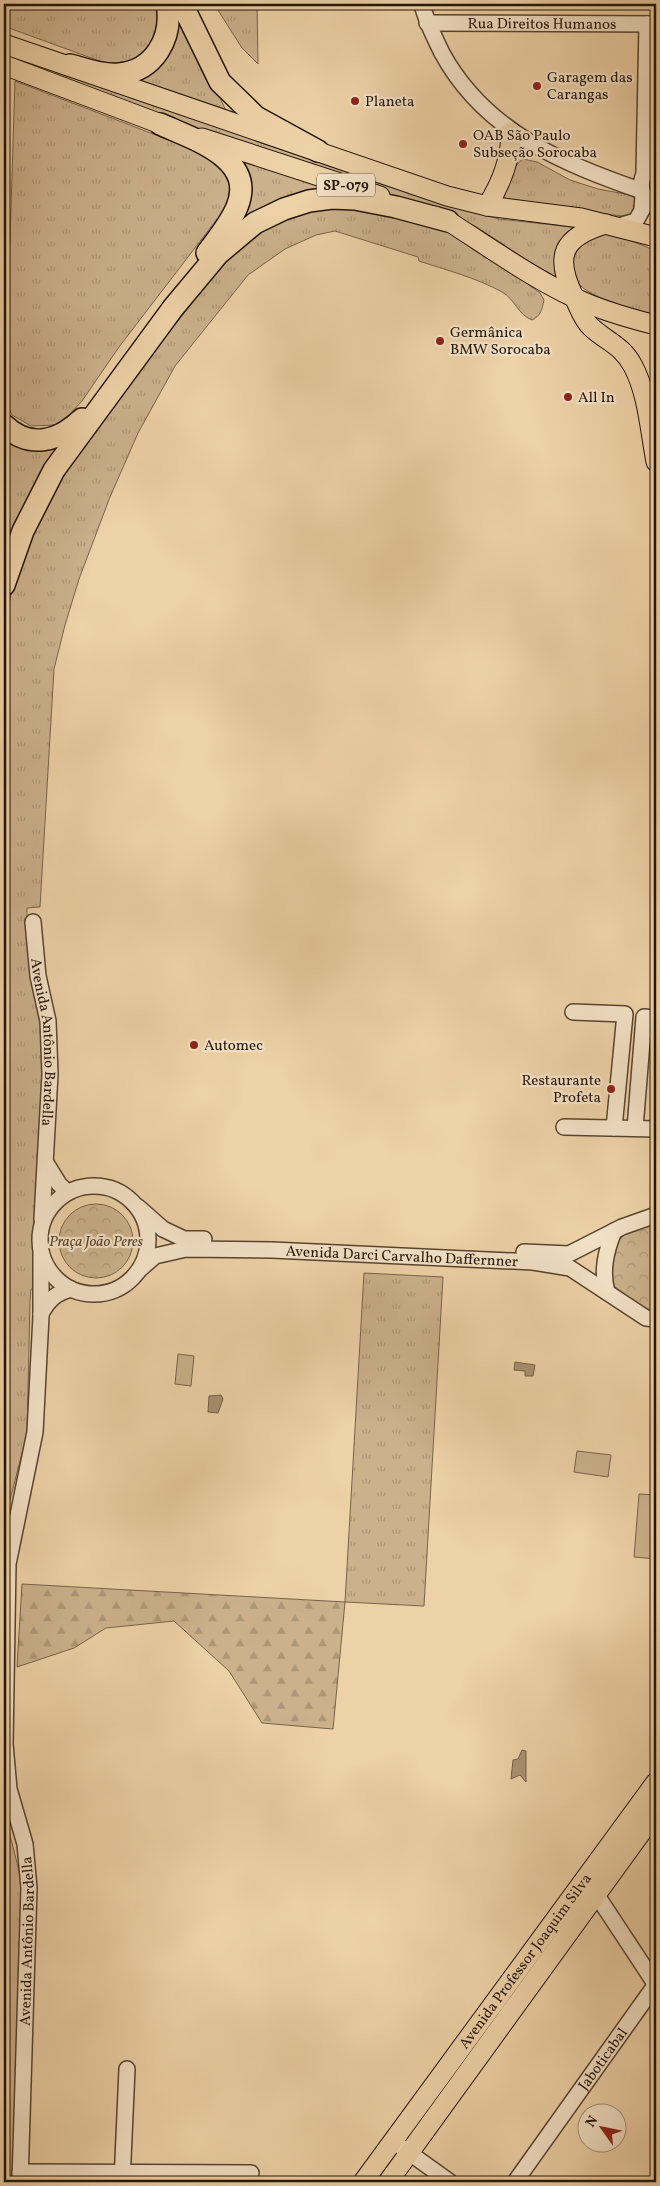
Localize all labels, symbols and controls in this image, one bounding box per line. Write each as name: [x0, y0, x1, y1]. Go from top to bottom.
street label: Rua Direitos Humanos: [467, 14, 617, 36]
place label: Garagem das Carangas: [547, 68, 633, 106]
marker: Garagem das Carangas: [531, 80, 543, 92]
place label: Planeta: [365, 92, 414, 113]
marker: Planeta: [349, 95, 361, 107]
place label: OAB São Paulo Subseção Sorocaba: [473, 126, 597, 164]
marker: OAB São Paulo Subseção Sorocaba: [457, 138, 469, 150]
road number: SP-079: [317, 174, 375, 196]
place label: Germânica BMW Sorocaba: [450, 323, 551, 361]
marker: Germânica BMW Sorocaba: [434, 335, 446, 347]
place label: All In: [578, 388, 615, 409]
marker: All In: [562, 391, 574, 403]
street label: Avenida Antônio Bardella: [24, 957, 59, 1127]
place label: Automec: [204, 1036, 263, 1057]
marker: Automec: [188, 1039, 200, 1051]
place label: Restaurante Profeta: [521, 1071, 601, 1109]
marker: Restaurante Profeta: [605, 1083, 617, 1095]
park label: Praça João Peres: [49, 1232, 144, 1253]
street label: Avenida Darci Carvalho Daffernner: [285, 1242, 518, 1273]
street label: Avenida Antônio Bardella: [16, 1855, 41, 2026]
street label: Avenida Professor Joaquim Silva: [455, 1870, 598, 2054]
street label: Jaboticabal: [574, 2024, 633, 2096]
north arrow: [578, 2104, 628, 2154]
text: N: [582, 2112, 603, 2131]

